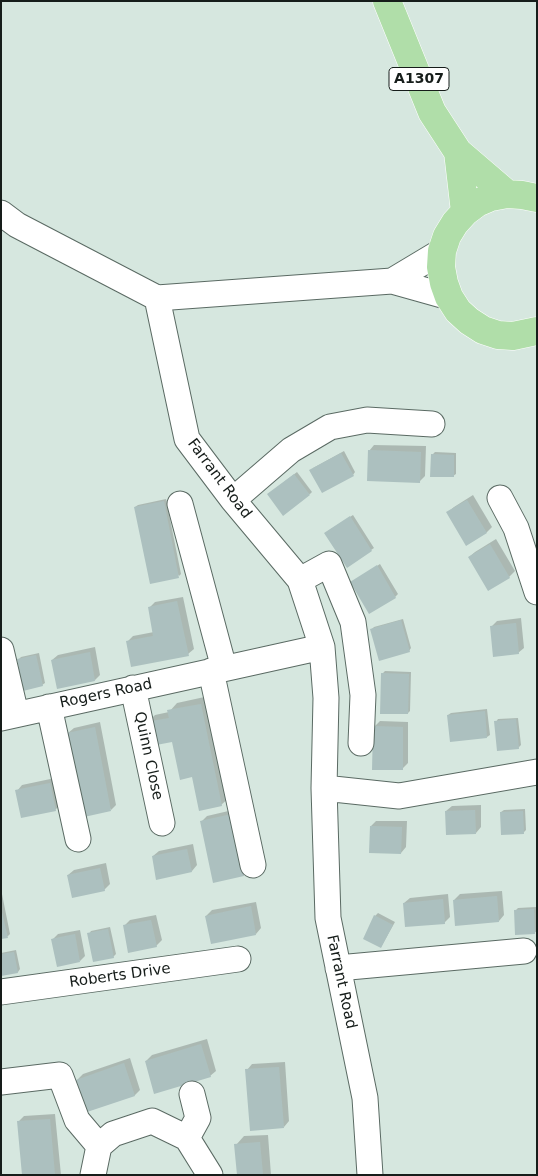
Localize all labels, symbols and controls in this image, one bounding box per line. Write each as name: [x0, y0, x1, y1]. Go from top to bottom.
road number: A1307: [389, 68, 449, 90]
street label: Farrant Road: [183, 435, 255, 523]
street label: Rogers Road: [58, 675, 154, 713]
street label: Quinn Close: [130, 710, 166, 802]
street label: Farrant Road: [322, 933, 360, 1031]
street label: Roberts Drive: [68, 960, 172, 992]

